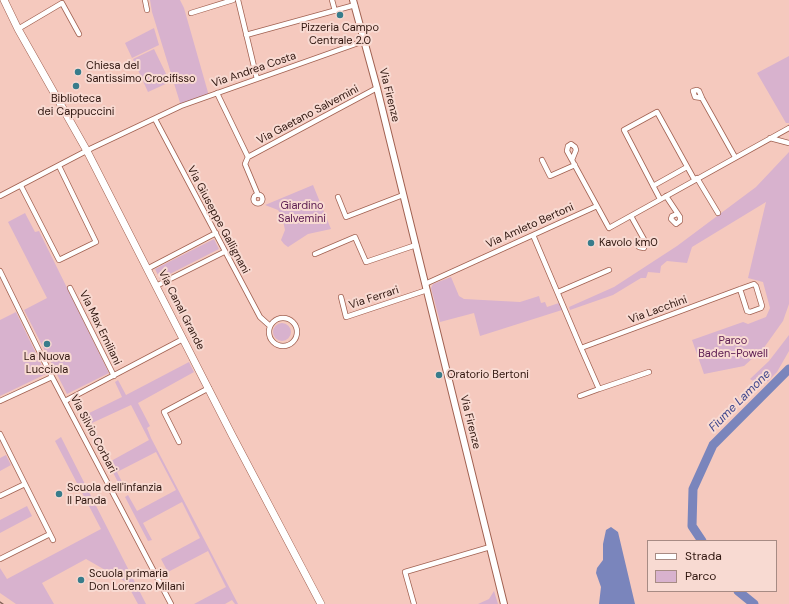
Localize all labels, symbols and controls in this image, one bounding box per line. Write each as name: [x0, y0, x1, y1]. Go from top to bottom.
marker: Pizzeria Campo Centrale 2.0: [335, 10, 345, 20]
place label: Pizzeria Campo Centrale 2.0: [301, 21, 379, 47]
street label: Via Andrea Costa: [210, 49, 298, 91]
place label: Chiesa del Santissimo Crocifisso: [86, 59, 196, 85]
marker: Chiesa del Santissimo Crocifisso: [73, 67, 83, 77]
street label: Via Firenze: [376, 67, 402, 123]
marker: Biblioteca dei Cappuccini: [71, 81, 81, 91]
street label: Via Gaetano Salvemini: [255, 83, 361, 147]
place label: Biblioteca dei Cappuccini: [38, 92, 114, 118]
street label: Via Giuseppe Gallignani: [184, 164, 252, 276]
park label: Giardino Salvemini: [278, 199, 326, 225]
street label: Via Amleto Bertoni: [484, 201, 576, 251]
place label: Kavolo km0: [599, 236, 658, 250]
marker: Kavolo km0: [586, 238, 596, 248]
street label: Via Canal Grande: [155, 268, 207, 352]
street label: Via Ferrari: [347, 284, 401, 312]
street label: Via Max Emiliani: [76, 289, 124, 367]
street label: Via Lacchini: [627, 293, 689, 327]
park label: Parco Baden-Powell: [698, 334, 768, 360]
marker: La Nuova Lucciola: [42, 339, 52, 349]
place label: La Nuova Lucciola: [24, 350, 70, 376]
water label: Fiume Lamone: [706, 367, 774, 435]
place label: Oratorio Bertoni: [447, 368, 529, 382]
marker: Oratorio Bertoni: [434, 370, 444, 380]
street label: Via Silvio Corbari: [67, 393, 119, 475]
street label: Via Firenze: [457, 394, 483, 450]
place label: Scuola dell'infanzia Il Panda: [67, 481, 162, 507]
marker: Scuola dell'infanzia Il Panda: [54, 489, 64, 499]
legend: [647, 540, 777, 592]
text: Strada: [685, 548, 722, 564]
place label: Scuola primaria Don Lorenzo Milani: [89, 567, 185, 593]
text: Parco: [685, 568, 716, 584]
marker: Scuola primaria Don Lorenzo Milani: [76, 575, 86, 585]

